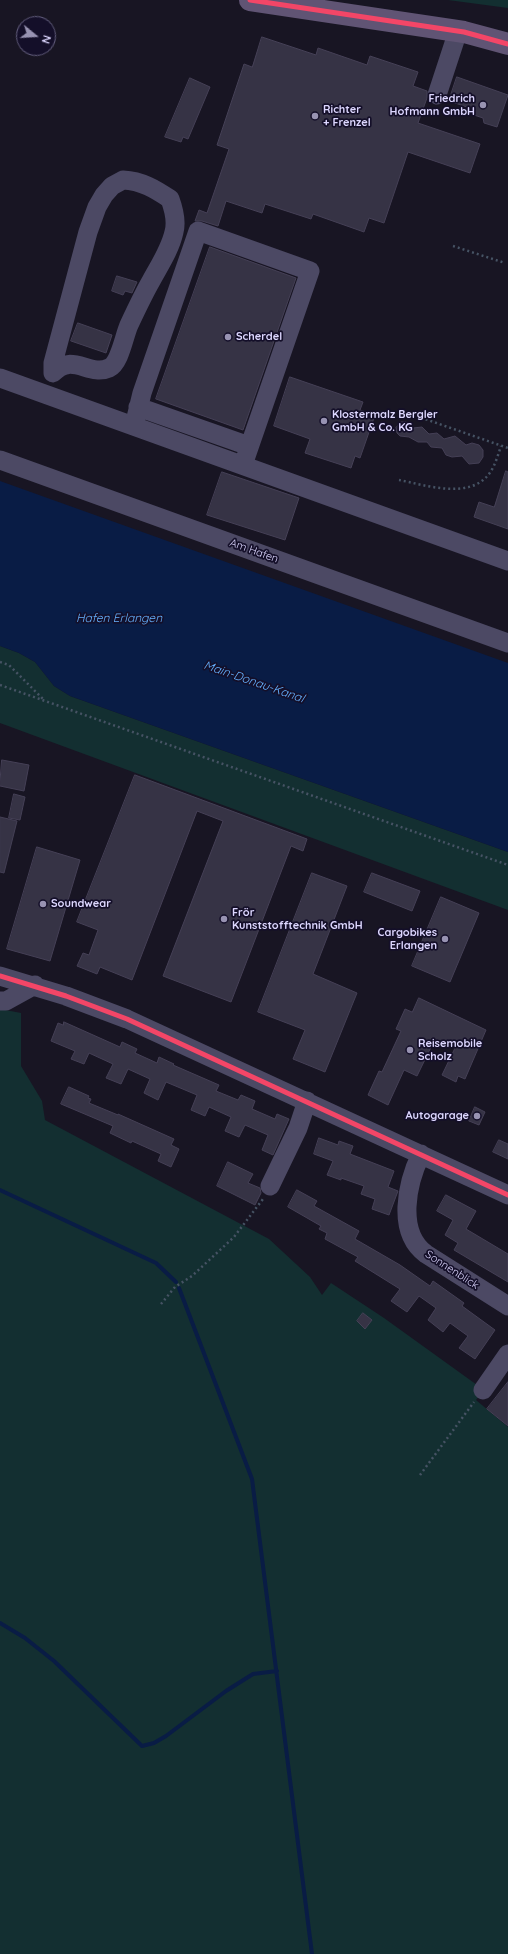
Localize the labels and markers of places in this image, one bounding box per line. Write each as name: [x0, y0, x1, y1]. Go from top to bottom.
place label: Friedrich Hofmann GmbH: [390, 92, 475, 118]
marker: Friedrich Hofmann GmbH: [478, 100, 488, 110]
place label: Richter + Frenzel: [323, 103, 371, 129]
marker: Richter + Frenzel: [310, 111, 320, 121]
place label: Scherdel: [236, 330, 282, 344]
marker: Scherdel: [223, 332, 233, 342]
place label: Klostermalz Bergler GmbH & Co. KG: [332, 408, 438, 434]
marker: Klostermalz Bergler GmbH & Co. KG: [319, 416, 329, 426]
place label: Soundwear: [51, 897, 111, 911]
marker: Soundwear: [38, 899, 48, 909]
place label: Frör Kunststofftechnik GmbH: [232, 906, 363, 932]
marker: Frör Kunststofftechnik GmbH: [219, 914, 229, 924]
place label: Cargobikes Erlangen: [378, 926, 437, 952]
marker: Cargobikes Erlangen: [440, 934, 450, 944]
place label: Reisemobile Scholz: [418, 1037, 482, 1063]
marker: Reisemobile Scholz: [405, 1045, 415, 1055]
place label: Autogarage: [406, 1109, 469, 1123]
marker: Autogarage: [472, 1111, 482, 1121]

